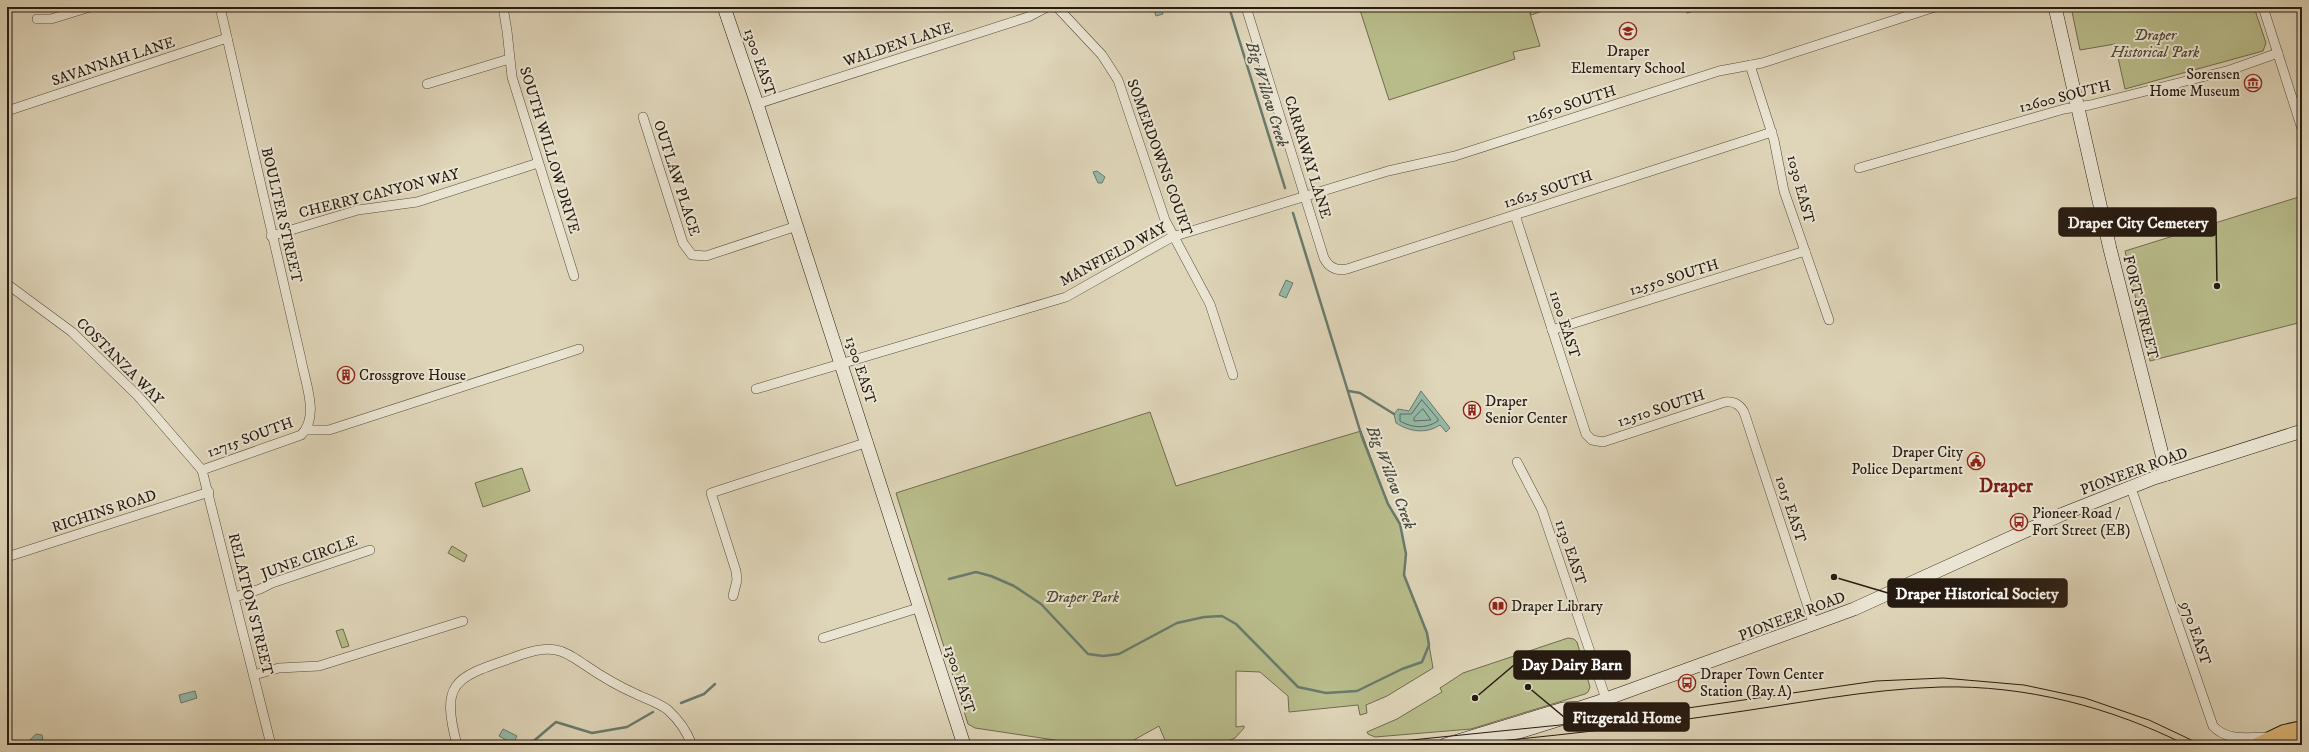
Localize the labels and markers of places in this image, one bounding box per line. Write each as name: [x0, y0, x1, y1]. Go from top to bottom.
school or university icon: Draper Elementary School: [1618, 21, 1638, 41]
place label: Draper Elementary School: [1571, 42, 1686, 78]
place label: Sorensen Home Museum: [2149, 65, 2240, 101]
museum icon: Sorensen Home Museum: [2243, 73, 2263, 93]
callout: Draper City Cemetery: [2059, 208, 2216, 236]
building icon: Crossgrove House: [336, 365, 356, 385]
place label: Crossgrove House: [359, 366, 466, 385]
place label: Draper Senior Center: [1485, 392, 1568, 428]
building icon: Draper Senior Center: [1462, 400, 1482, 420]
place label: Draper City Police Department: [1851, 443, 1964, 479]
public building icon: Draper City Police Department: [1966, 451, 1986, 471]
place label: Pioneer Road / Fort Street (EB): [2032, 504, 2130, 540]
bus stop icon: Pioneer Road / Fort Street (EB): [2009, 512, 2029, 532]
callout: Draper Historical Society: [1888, 579, 2067, 607]
library icon: Draper Library: [1488, 596, 1508, 616]
place label: Draper Library: [1511, 597, 1604, 616]
callout: Day Dairy Barn: [1514, 651, 1630, 679]
place label: Draper Town Center Station (Bay A): [1700, 665, 1824, 701]
bus stop icon: Draper Town Center Station (Bay A): [1677, 673, 1697, 693]
callout: Fitzgerald Home: [1564, 703, 1689, 731]

